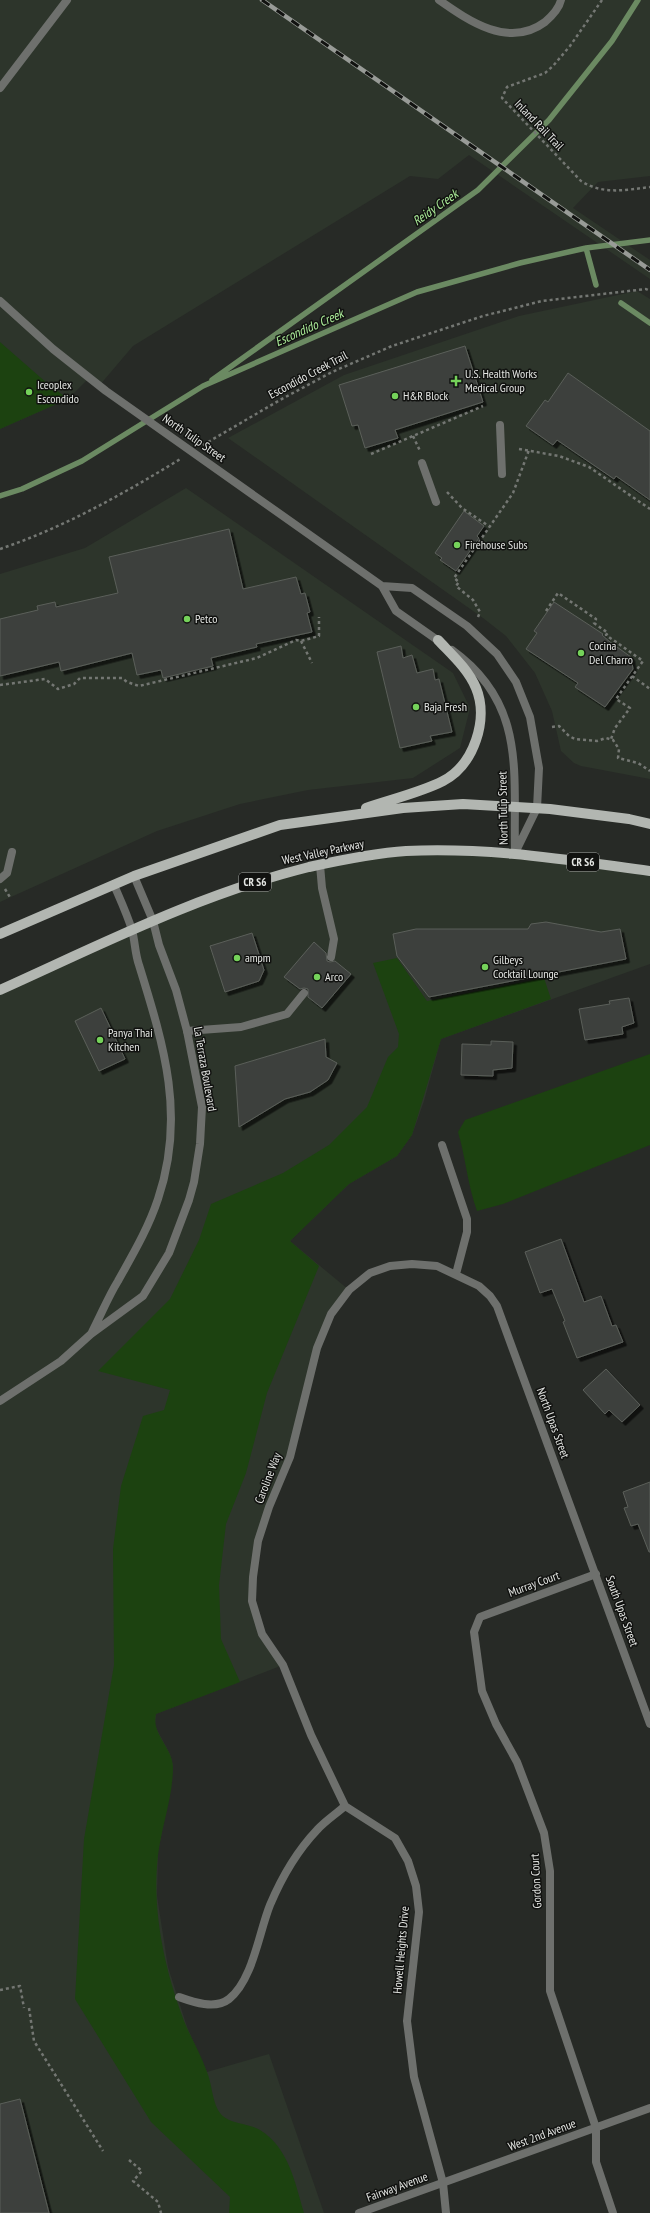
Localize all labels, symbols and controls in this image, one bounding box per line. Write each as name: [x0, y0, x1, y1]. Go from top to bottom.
street label: Inland Rail Trail: [511, 96, 567, 153]
water label: Reidy Creek: [409, 184, 463, 229]
water label: Escondido Creek: [272, 304, 348, 350]
street label: Escondido Creek Trail: [266, 347, 350, 402]
place label: U.S. Health Works Medical Group: [465, 366, 537, 395]
marker: U.S. Health Works Medical Group: [450, 375, 462, 387]
place label: Iceoplex Escondido: [37, 377, 79, 406]
marker: Iceoplex Escondido: [24, 387, 34, 397]
place label: H&R Block: [403, 388, 449, 403]
marker: H&R Block: [390, 391, 400, 401]
street label: North Tulip Street: [160, 410, 229, 465]
place label: Firehouse Subs: [465, 537, 528, 552]
marker: Firehouse Subs: [452, 540, 462, 550]
place label: Petco: [195, 611, 217, 626]
marker: Petco: [182, 614, 192, 624]
place label: Cocina Del Charro: [589, 638, 633, 667]
marker: Cocina Del Charro: [576, 648, 586, 658]
place label: Baja Fresh: [424, 699, 467, 714]
marker: Baja Fresh: [411, 702, 421, 712]
street label: North Tulip Street: [494, 770, 511, 845]
street label: West Valley Parkway: [281, 835, 366, 868]
road number: CR S6: [567, 853, 599, 871]
road number: CR S6: [239, 873, 271, 891]
place label: ampm: [245, 950, 271, 965]
place label: Gilbeys Cocktail Lounge: [493, 952, 559, 981]
marker: ampm: [232, 953, 242, 963]
marker: Gilbeys Cocktail Lounge: [480, 962, 490, 972]
place label: Arco: [325, 969, 343, 984]
marker: Arco: [312, 972, 322, 982]
place label: Panya Thai Kitchen: [108, 1025, 153, 1054]
street label: La Terraza Boulevard: [191, 1026, 220, 1112]
marker: Panya Thai Kitchen: [95, 1035, 105, 1045]
street label: North Upas Street: [534, 1385, 573, 1461]
street label: Caroline Way: [251, 1450, 284, 1506]
street label: Murray Court: [506, 1567, 562, 1600]
street label: South Upas Street: [603, 1573, 642, 1649]
street label: Gordon Court: [527, 1852, 544, 1909]
street label: Howell Heights Drive: [389, 1906, 412, 1994]
street label: West 2nd Avenue: [506, 2115, 578, 2154]
street label: Fairway Avenue: [364, 2168, 430, 2205]

